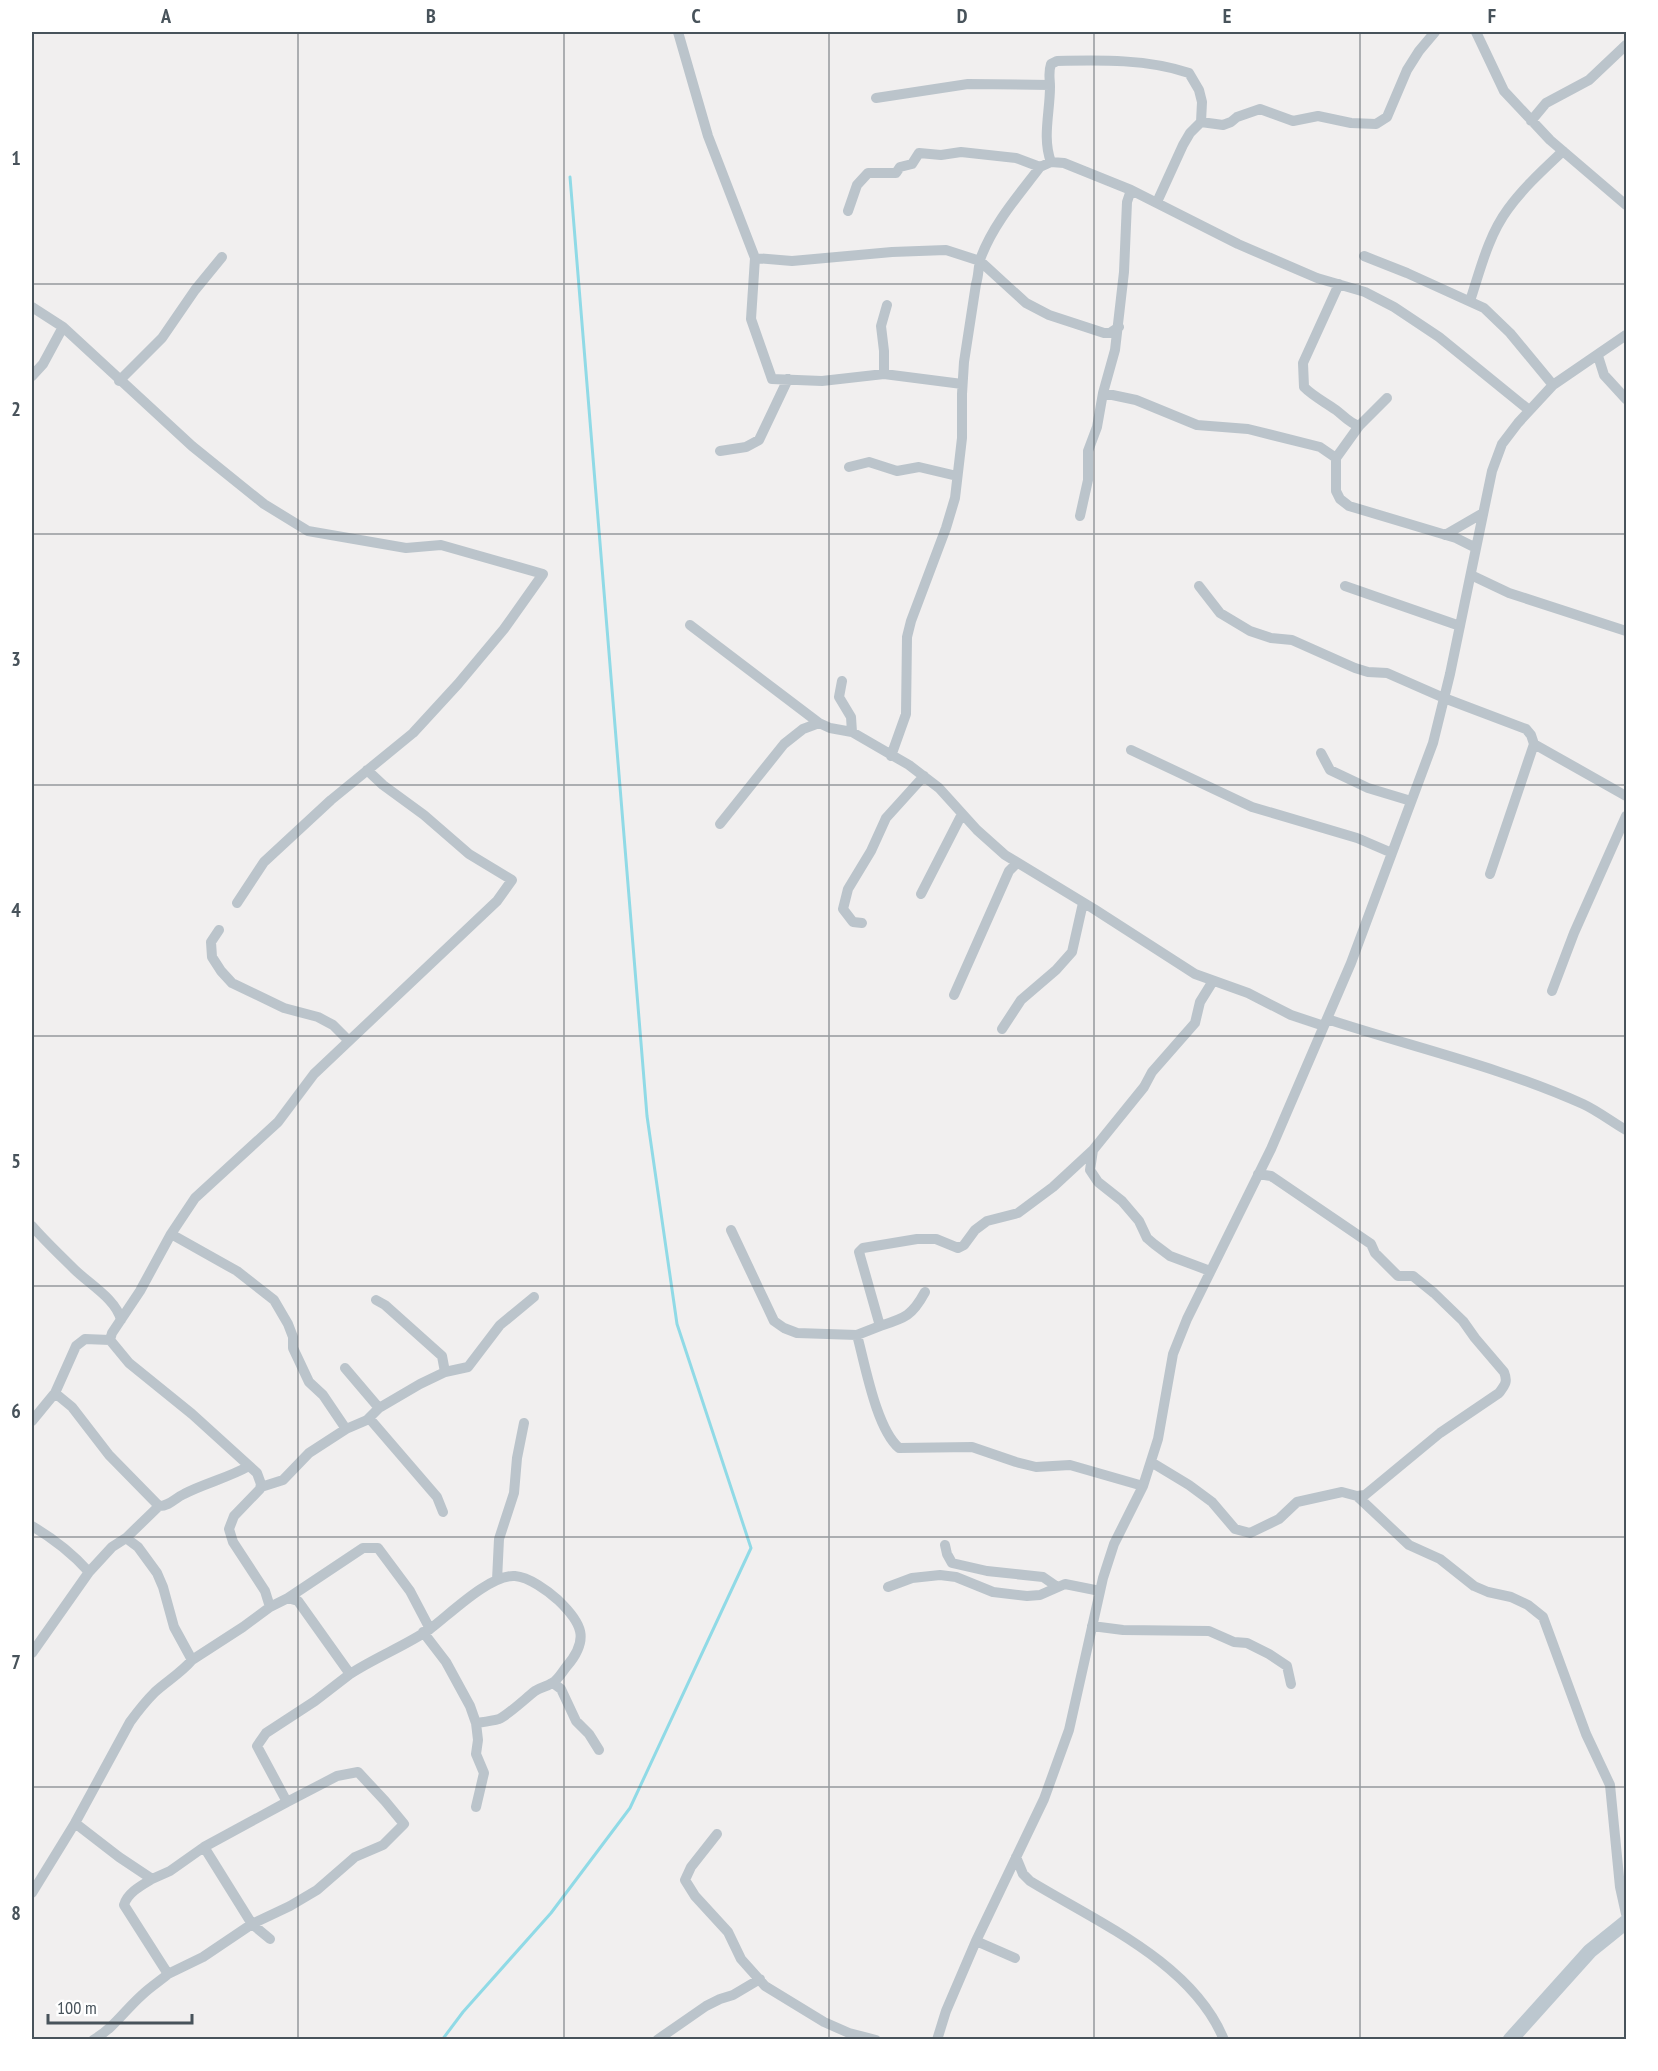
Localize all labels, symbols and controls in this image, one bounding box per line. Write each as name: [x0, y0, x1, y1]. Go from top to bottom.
text: A: [160, 3, 172, 29]
text: B: [426, 3, 436, 29]
text: C: [691, 3, 701, 29]
text: D: [957, 3, 968, 29]
text: E: [1223, 3, 1231, 29]
text: F: [1488, 3, 1496, 29]
text: 1: [11, 145, 21, 171]
text: 2: [11, 396, 21, 422]
text: 3: [11, 646, 21, 672]
text: 4: [11, 897, 21, 923]
text: 5: [11, 1148, 21, 1174]
text: 6: [11, 1398, 21, 1424]
text: 7: [11, 1649, 21, 1675]
text: 8: [11, 1900, 21, 1926]
scale bar: [48, 1987, 192, 2025]
text: 100 m: [57, 1996, 97, 2019]

